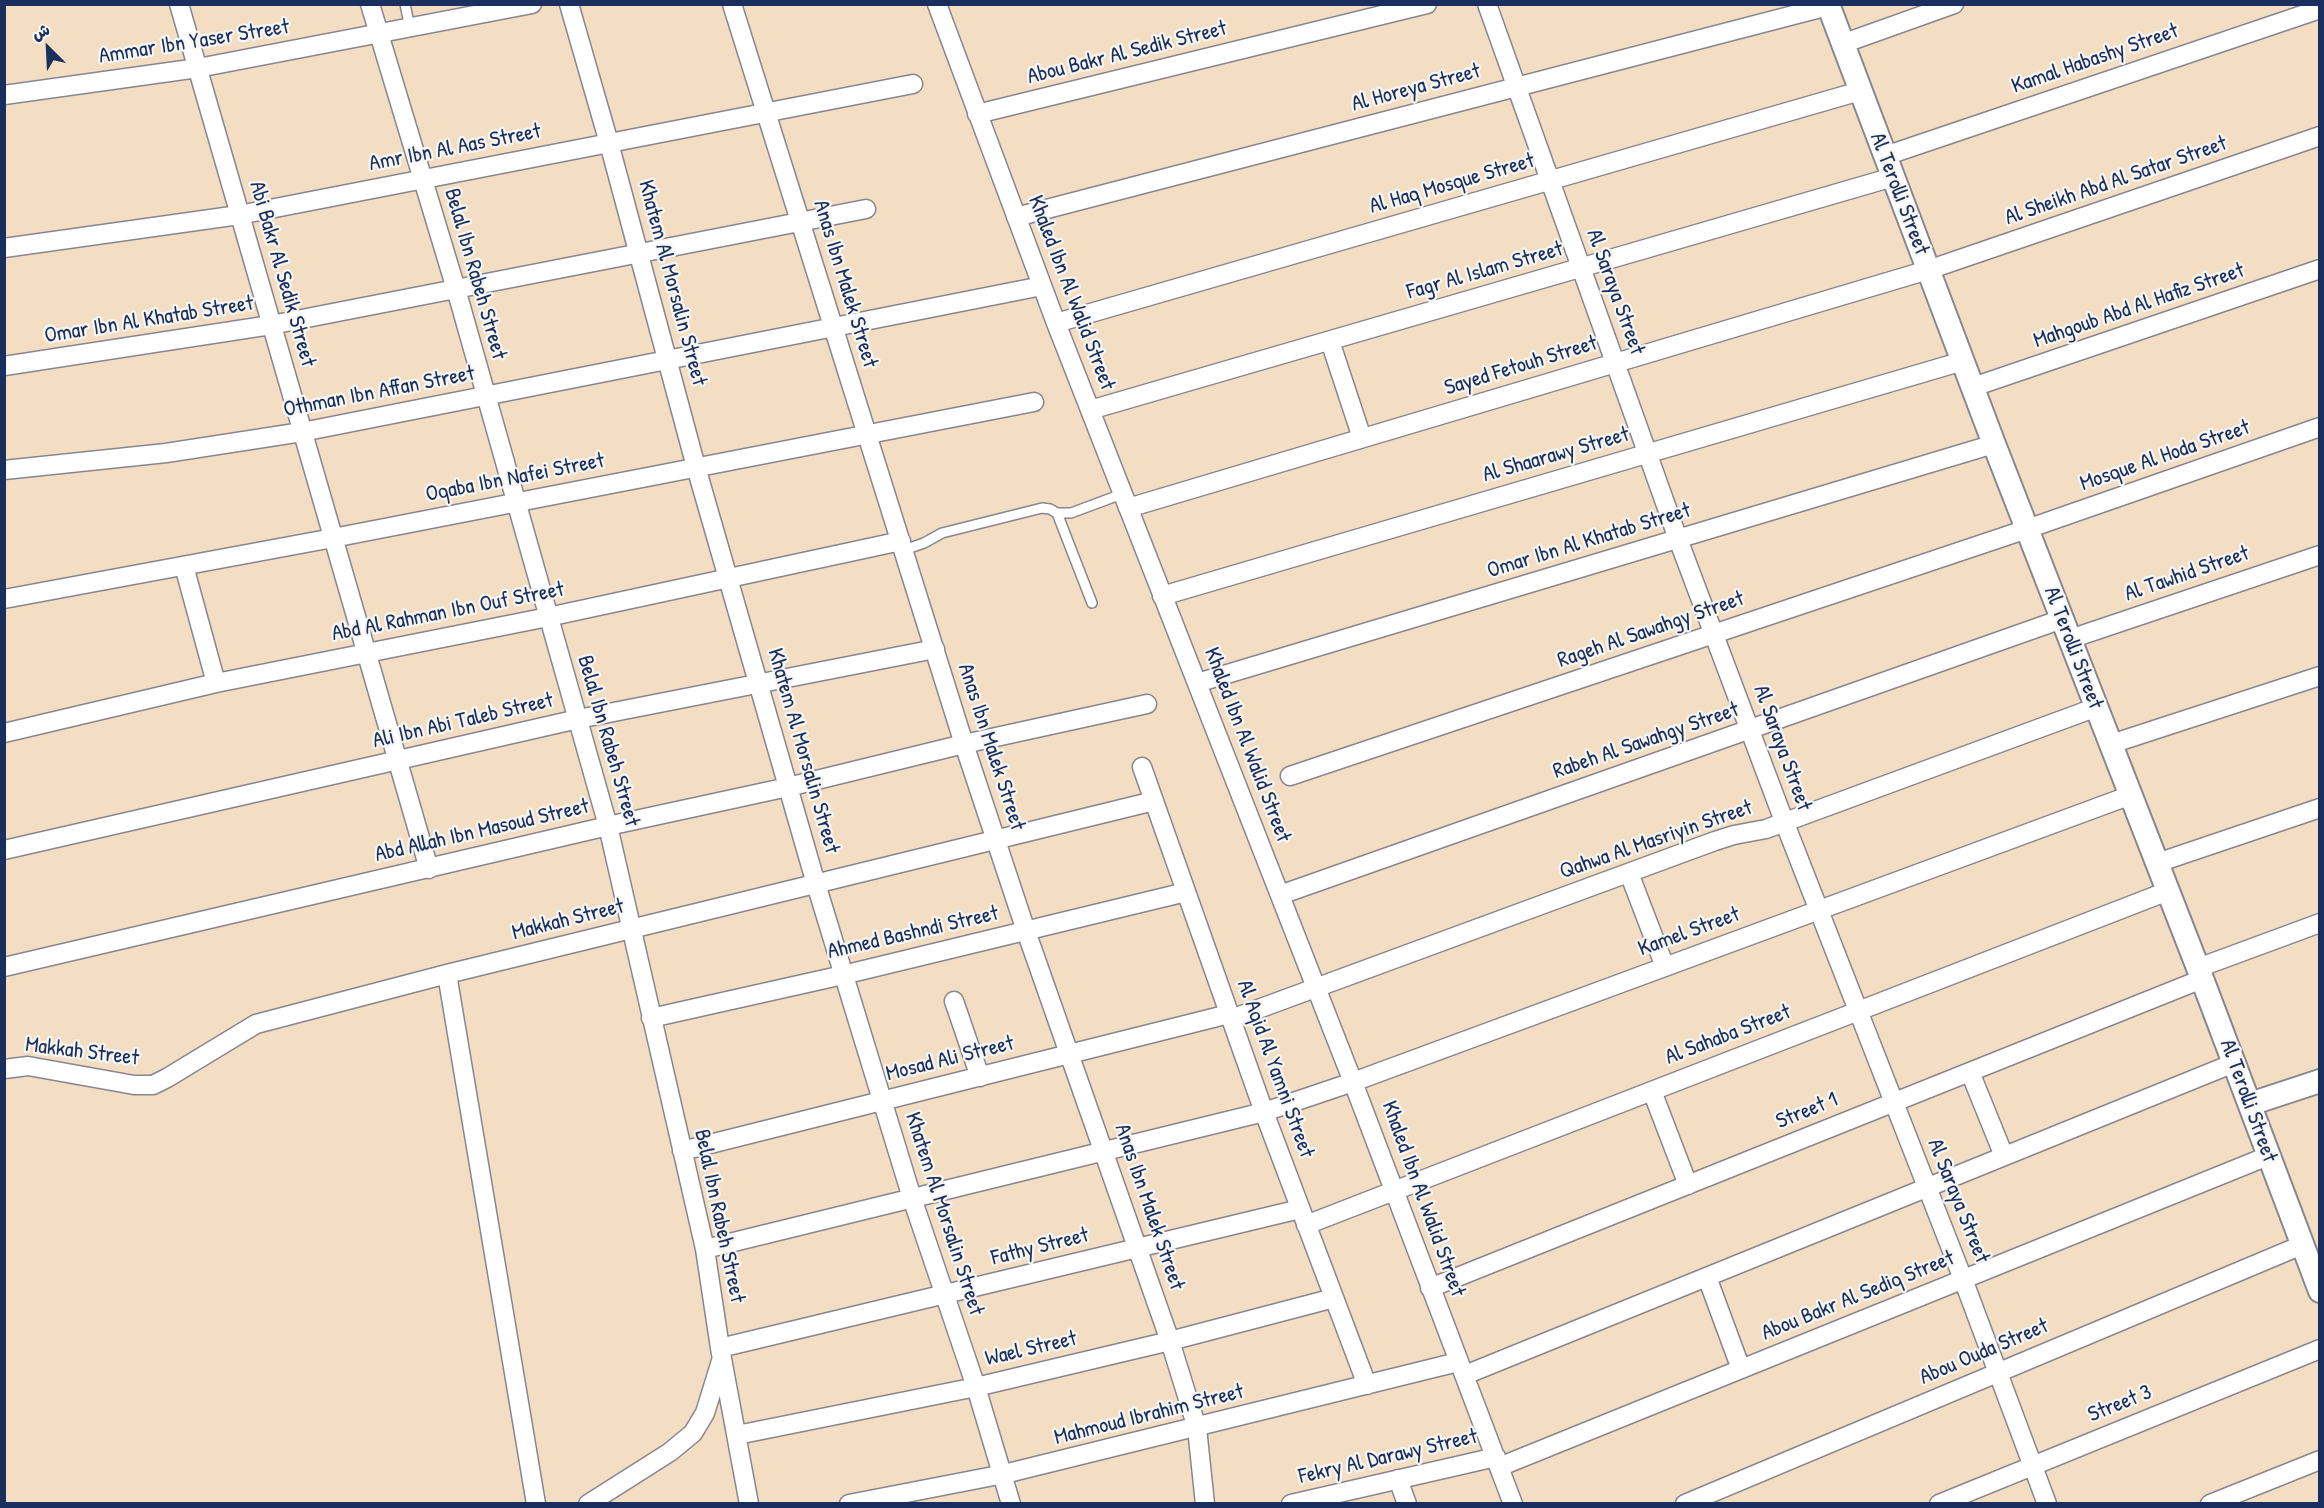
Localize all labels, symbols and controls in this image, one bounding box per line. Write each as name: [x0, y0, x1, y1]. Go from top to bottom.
street label: Ammar Ibn Yaser Street: [97, 14, 291, 70]
street label: Abou Bakr Al Sedik Street: [1025, 15, 1229, 91]
north arrow: [18, 18, 78, 78]
text: ش: [28, 18, 53, 45]
street label: Kamal Habashy Street: [2008, 18, 2182, 100]
street label: Al Horeya Street: [1349, 58, 1483, 118]
street label: Amr Ibn Al Aas Street: [367, 118, 543, 178]
street label: Al Terolli Street: [1864, 129, 1934, 259]
street label: Al Sheikh Abd Al Satar Street: [2002, 131, 2230, 231]
street label: Al Haq Mosque Street: [1367, 148, 1537, 220]
street label: Khatem Al Morsalin Street: [632, 177, 712, 389]
street label: Abi Bakr Al Sedik Street: [243, 178, 321, 370]
street label: Belal Ibn Rabeh Street: [438, 186, 512, 362]
street label: Khaled Ibn Al Walid Street: [1022, 192, 1120, 394]
street label: Anas Ibn Malek Street: [807, 197, 883, 371]
street label: Al Saraya Street: [1580, 226, 1650, 358]
street label: Fagr Al Islam Street: [1404, 236, 1566, 306]
street label: Mahgoub Abd Al Hafiz Street: [2030, 258, 2248, 354]
street label: Omar Ibn Al Khatab Street: [43, 290, 255, 350]
street label: Sayed Fetouh Street: [1442, 330, 1600, 402]
street label: Othman Ibn Affan Street: [281, 361, 477, 423]
street label: Mosque Al Hoda Street: [2077, 415, 2253, 497]
street label: Al Shaarawy Street: [1480, 421, 1632, 489]
street label: Oqaba Ibn Nafei Street: [424, 448, 606, 508]
street label: Omar Ibn Al Khatab Street: [1484, 498, 1694, 584]
street label: Al Tawhid Street: [2121, 540, 2253, 608]
street label: Abd Al Rahman Ibn Ouf Street: [330, 577, 566, 647]
street label: Al Terolli Street: [2038, 583, 2108, 713]
street label: Rageh Al Sawahgy Street: [1554, 586, 1748, 674]
street label: Khaled Ibn Al Walid Street: [1198, 644, 1296, 846]
street label: Khatem Al Morsalin Street: [761, 646, 845, 856]
street label: Belal Ibn Rabeh Street: [571, 653, 645, 829]
street label: Anas Ibn Malek Street: [952, 660, 1030, 834]
street label: Al Saraya Street: [1747, 682, 1817, 814]
street label: Ali Ibn Abi Taleb Street: [370, 687, 556, 755]
street label: Rabeh Al Sawahgy Street: [1550, 697, 1742, 785]
street label: Abd Allah Ibn Masoud Street: [373, 794, 591, 868]
street label: Qahwa Al Masriyin Street: [1556, 795, 1756, 885]
street label: Makkah Street: [509, 893, 627, 947]
street label: Ahmed Bashndi Street: [825, 901, 1001, 965]
street label: Kamel Street: [1635, 901, 1743, 963]
street label: Al Aqid Al Yamni Street: [1231, 977, 1319, 1161]
street label: Al Sahaba Street: [1662, 999, 1794, 1071]
street label: Mosad Ali Street: [884, 1030, 1016, 1088]
street label: Makkah Street: [24, 1032, 140, 1072]
street label: Al Terolli Street: [2214, 1036, 2282, 1166]
street label: Street 1: [1772, 1087, 1842, 1135]
street label: Khaled Ibn Al Walid Street: [1375, 1098, 1471, 1300]
street label: Khatem Al Morsalin Street: [899, 1109, 989, 1319]
street label: Anas Ibn Malek Street: [1108, 1121, 1190, 1293]
street label: Belal Ibn Rabeh Street: [688, 1127, 750, 1305]
street label: Al Saraya Street: [1921, 1135, 1995, 1267]
street label: Fathy Street: [989, 1222, 1091, 1272]
street label: Abou Bakr Al Sediq Street: [1758, 1245, 1958, 1347]
street label: Abou Ouda Street: [1916, 1313, 2052, 1391]
street label: Wael Street: [983, 1326, 1079, 1372]
street label: Mahmoud Ibrahim Street: [1052, 1379, 1246, 1451]
street label: Street 3: [2084, 1379, 2156, 1429]
street label: Fekry Al Darawy Street: [1296, 1424, 1480, 1490]

